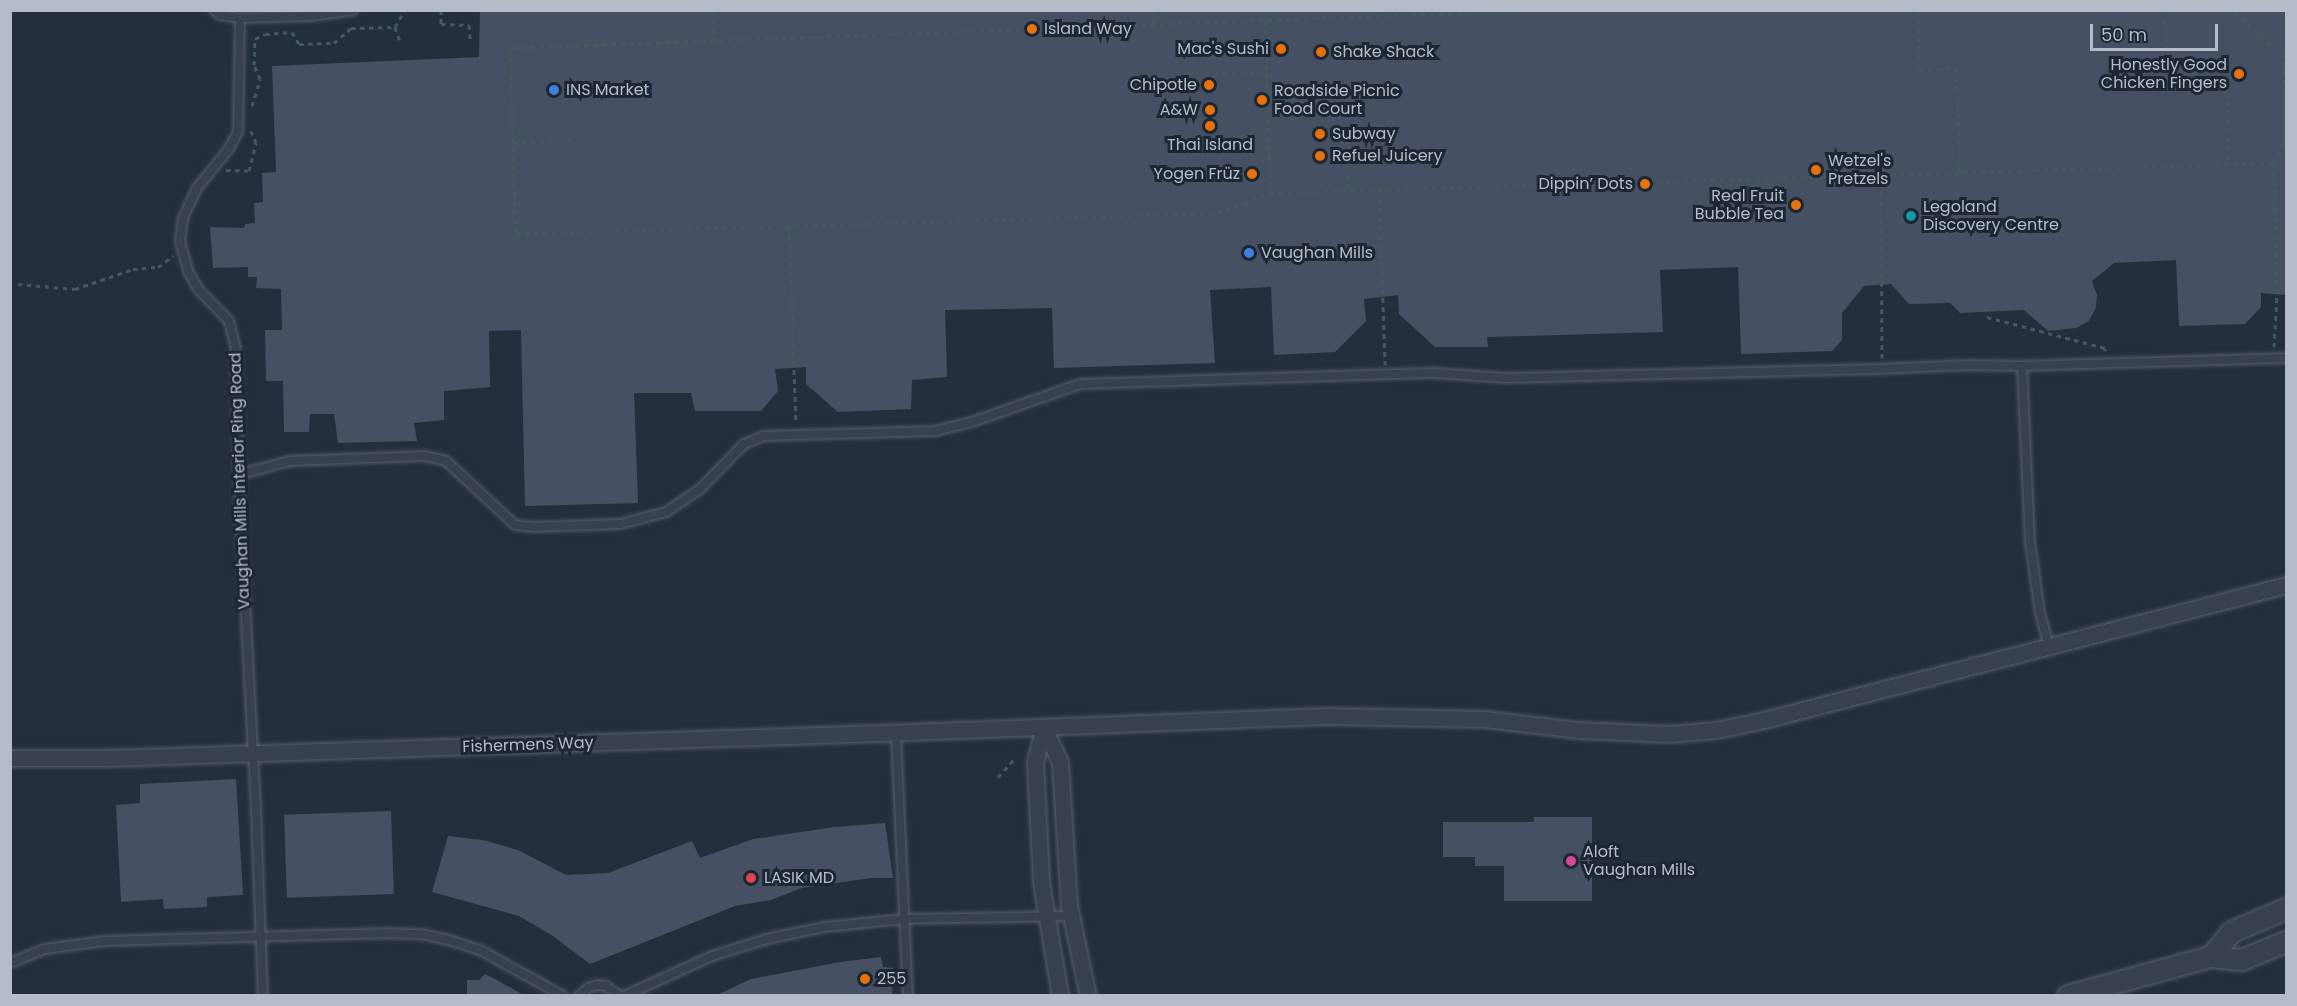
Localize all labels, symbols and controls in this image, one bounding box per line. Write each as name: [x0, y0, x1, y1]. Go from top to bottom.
scale bar: [2093, 12, 2220, 50]
place label: Island Way: [1044, 19, 1132, 39]
marker: Island Way: [1025, 22, 1039, 36]
text: 50 m: [2101, 22, 2147, 47]
place label: Mac's Sushi: [1177, 39, 1269, 59]
marker: Mac's Sushi: [1274, 42, 1288, 56]
place label: Shake Shack: [1333, 42, 1434, 62]
marker: Shake Shack: [1314, 45, 1328, 59]
place label: Honestly Good Chicken Fingers: [2101, 55, 2227, 93]
marker: Honestly Good Chicken Fingers: [2232, 67, 2246, 81]
place label: Chipotle: [1130, 75, 1197, 95]
marker: Chipotle: [1202, 78, 1216, 92]
place label: INS Market: [566, 80, 649, 100]
place label: Roadside Picnic Food Court: [1274, 81, 1400, 119]
marker: INS Market: [547, 83, 561, 97]
marker: Roadside Picnic Food Court: [1255, 93, 1269, 107]
place label: A&W: [1160, 100, 1198, 120]
marker: A&W: [1203, 103, 1217, 117]
marker: Thai Island: [1203, 119, 1217, 133]
place label: Subway: [1332, 124, 1395, 144]
marker: Subway: [1313, 127, 1327, 141]
place label: Thai Island: [1167, 135, 1253, 155]
place label: Refuel Juicery: [1332, 146, 1443, 166]
marker: Refuel Juicery: [1313, 149, 1327, 163]
place label: Wetzel's Pretzels: [1828, 151, 1891, 189]
marker: Wetzel's Pretzels: [1809, 163, 1823, 177]
place label: Yogen Früz: [1154, 164, 1240, 184]
marker: Yogen Früz: [1245, 167, 1259, 181]
place label: Dippin’ Dots: [1538, 174, 1633, 194]
marker: Dippin’ Dots: [1638, 177, 1652, 191]
place label: Real Fruit Bubble Tea: [1695, 186, 1784, 224]
place label: Legoland Discovery Centre: [1923, 197, 2059, 235]
marker: Real Fruit Bubble Tea: [1789, 198, 1803, 212]
marker: Legoland Discovery Centre: [1904, 209, 1918, 223]
place label: Vaughan Mills: [1261, 243, 1373, 263]
marker: Vaughan Mills: [1242, 246, 1256, 260]
street label: Vaughan Mills Interior Ring Road: [226, 352, 254, 610]
street label: Fishermens Way: [462, 733, 594, 757]
place label: Aloft Vaughan Mills: [1583, 842, 1695, 880]
marker: Aloft Vaughan Mills: [1564, 854, 1578, 868]
place label: LASIK MD: [764, 868, 834, 888]
marker: LASIK MD: [742, 869, 760, 887]
place label: 255: [877, 969, 906, 989]
marker: 255: [858, 972, 872, 986]

